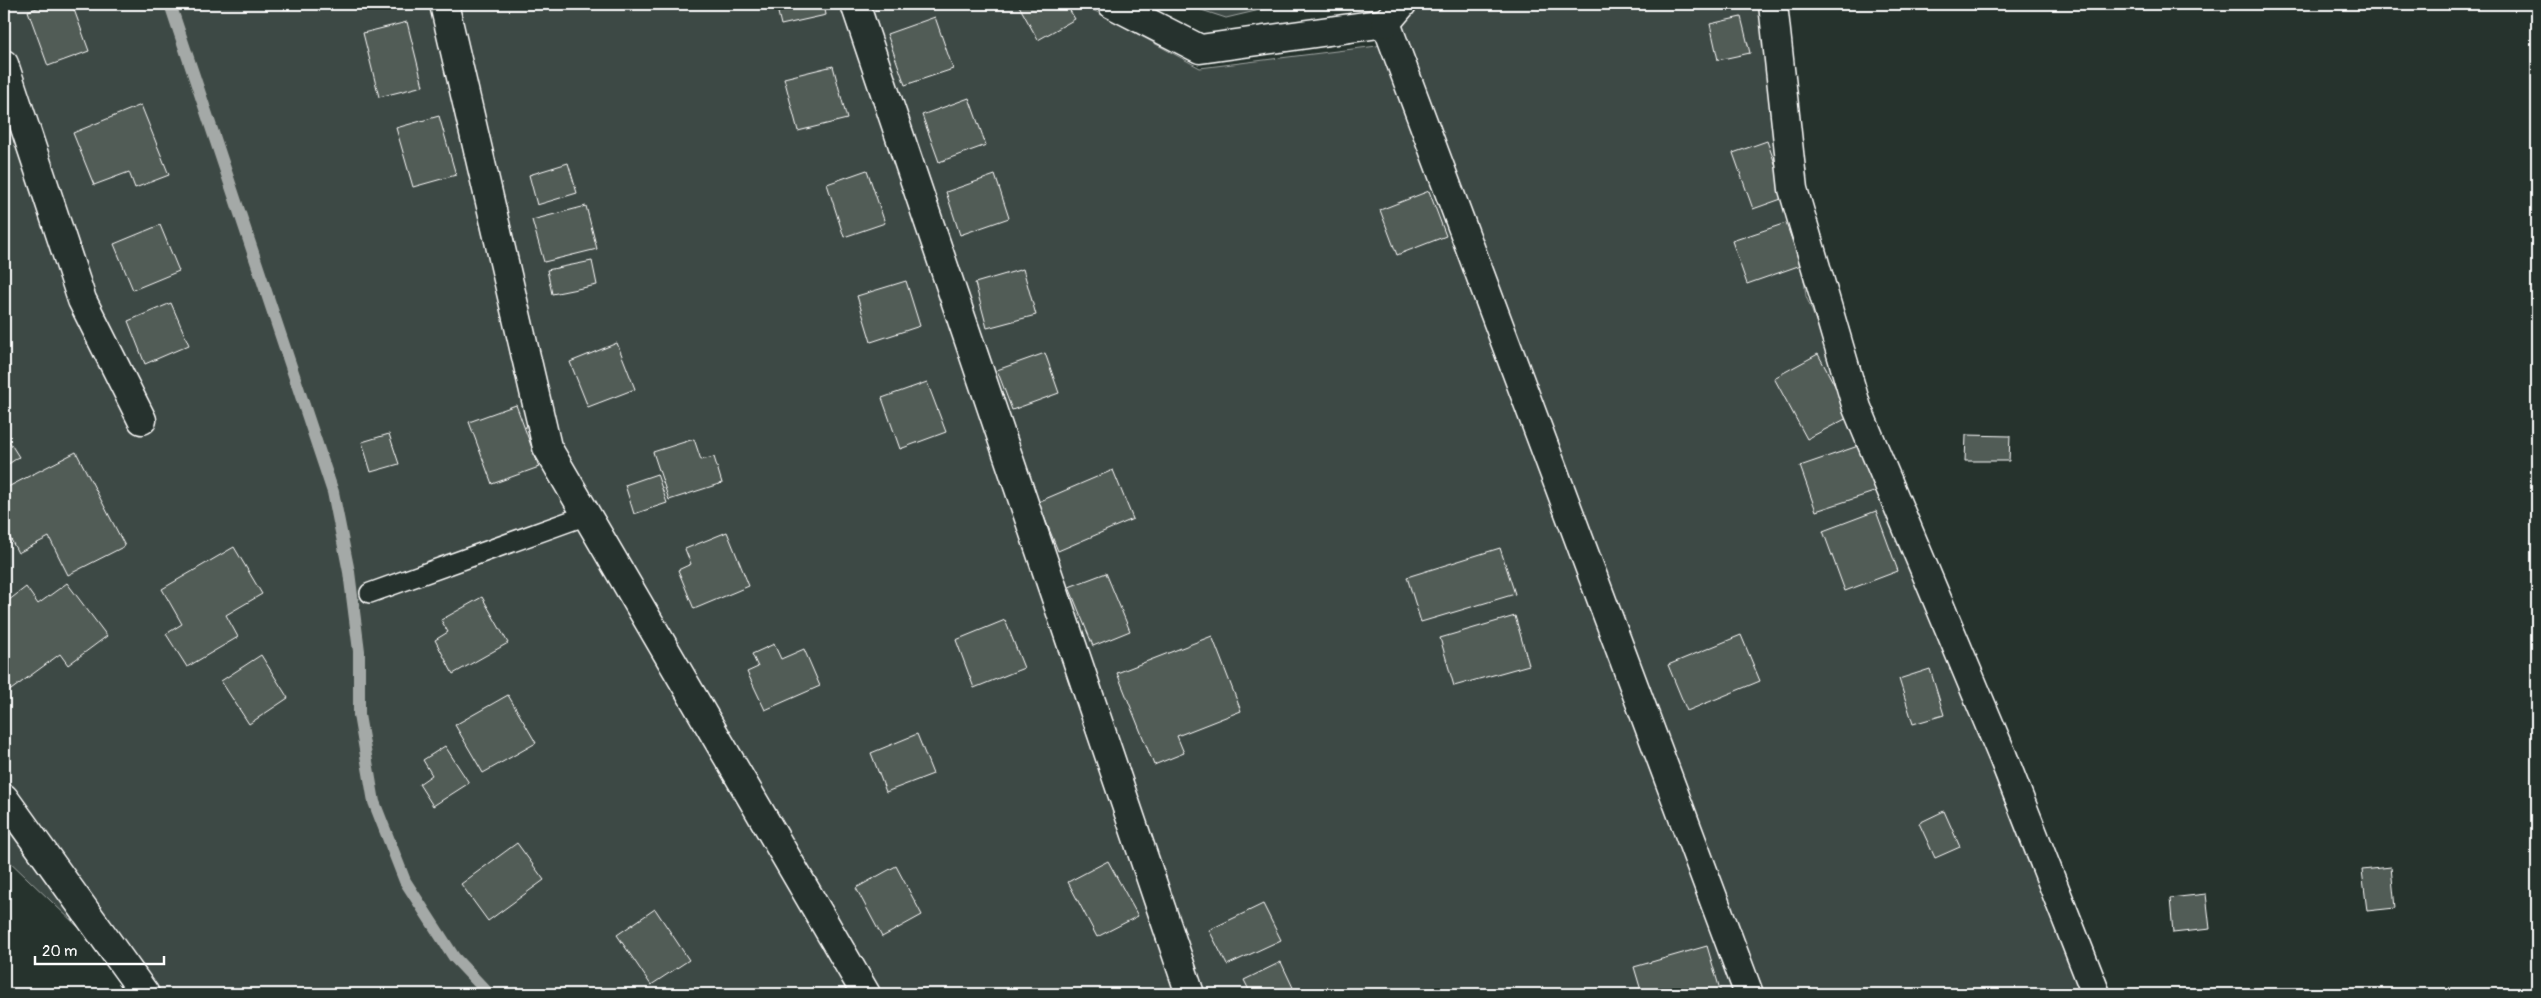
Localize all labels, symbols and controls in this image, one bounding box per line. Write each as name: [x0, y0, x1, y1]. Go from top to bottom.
scale bar: [35, 933, 164, 965]
text: 20 m: [42, 942, 77, 961]

